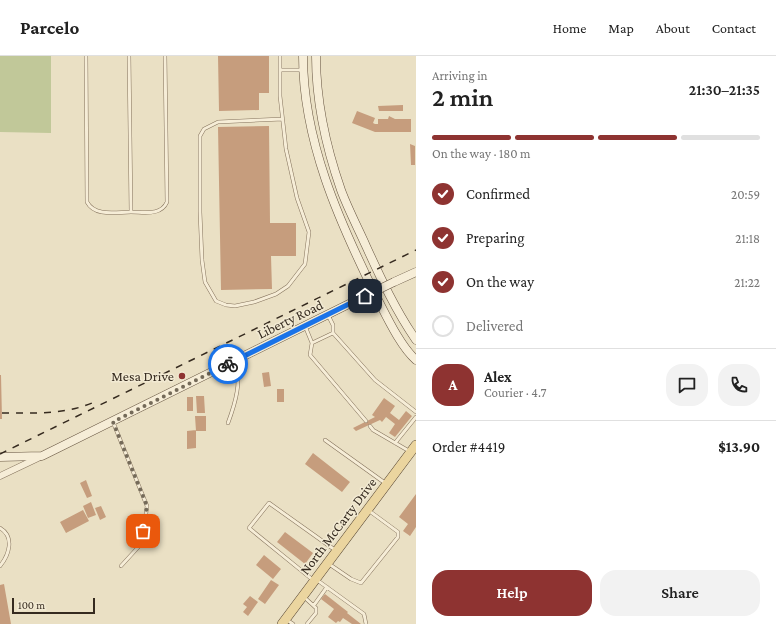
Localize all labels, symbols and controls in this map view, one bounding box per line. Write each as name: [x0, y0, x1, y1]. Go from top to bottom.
text: Parcelo: [20, 17, 79, 38]
text: Home: [553, 20, 586, 36]
text: Map: [608, 20, 634, 36]
text: About: [656, 20, 690, 36]
text: Contact: [712, 20, 756, 36]
text: Arriving in: [432, 68, 488, 83]
text: 21:30–21:35: [689, 82, 760, 98]
text: 2 min: [432, 83, 493, 112]
text: On the way · 180 m: [432, 146, 531, 161]
icon: check: [432, 183, 454, 205]
text: Confirmed: [466, 186, 530, 202]
text: 20:59: [731, 187, 760, 202]
icon: check: [432, 227, 454, 249]
text: Preparing: [466, 230, 525, 246]
text: 21:18: [735, 231, 760, 246]
icon: check: [432, 271, 454, 293]
text: On the way: [466, 274, 534, 290]
text: 21:22: [734, 275, 760, 290]
pin: [348, 279, 382, 313]
icon: home: [354, 285, 376, 307]
street label: Liberty Road: [255, 296, 326, 342]
text: Delivered: [466, 318, 523, 334]
courier: [208, 344, 248, 384]
icon: bike: [217, 353, 239, 375]
button: chat: [666, 364, 708, 406]
button: phone: [718, 364, 760, 406]
place label: Mesa Drive: [111, 368, 174, 384]
text: Alex: [484, 369, 512, 385]
marker: Mesa Drive: [177, 371, 187, 381]
text: A: [449, 377, 457, 393]
text: Courier · 4.7: [484, 385, 547, 400]
text: Order #4419: [432, 439, 505, 455]
text: $13.90: [718, 439, 760, 455]
street label: North McCarty Drive: [296, 474, 380, 578]
pin: [126, 514, 160, 548]
icon: bag: [132, 520, 154, 542]
button: Help: [432, 570, 592, 616]
button: Share: [600, 570, 760, 616]
scale bar: [12, 596, 95, 615]
text: 100 m: [18, 599, 45, 611]

